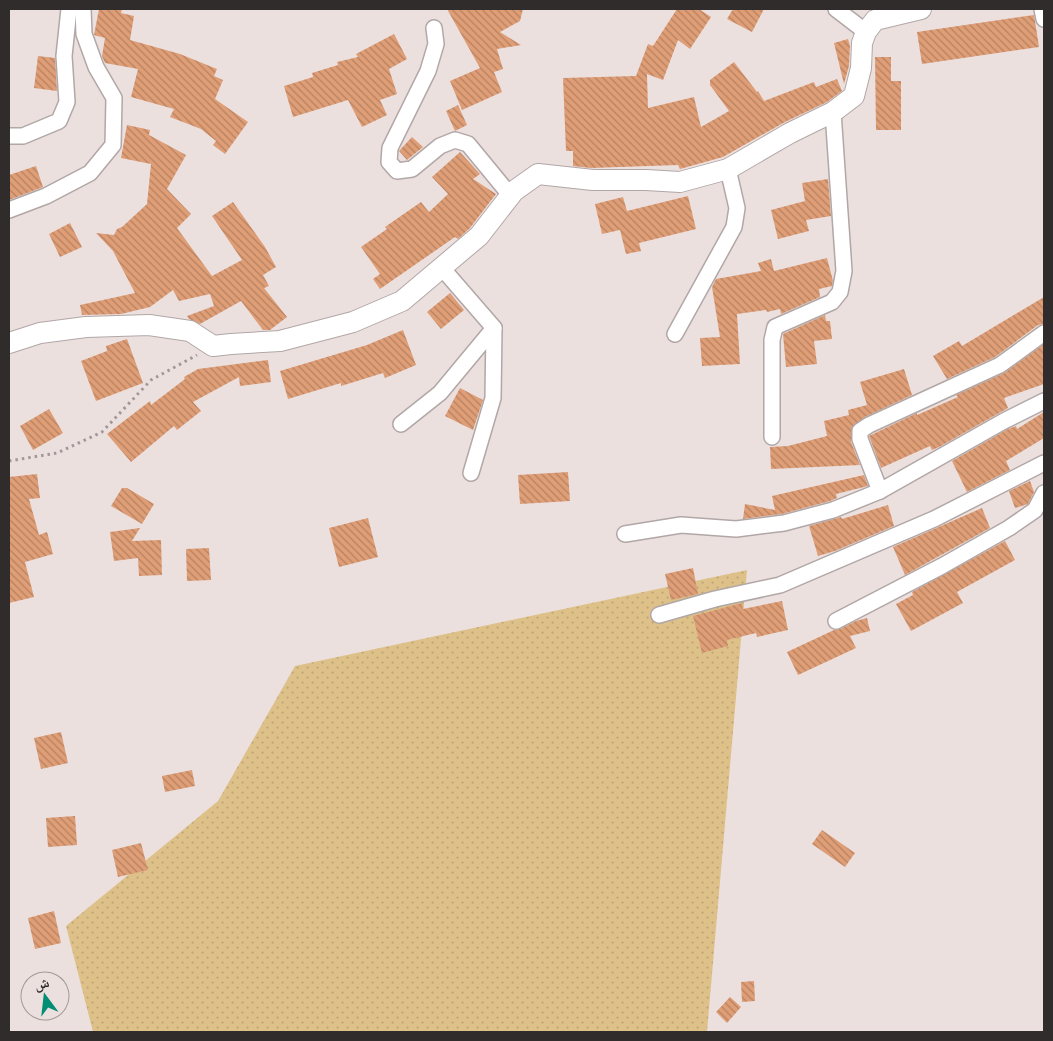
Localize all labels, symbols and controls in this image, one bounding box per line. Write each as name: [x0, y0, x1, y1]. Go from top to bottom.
north arrow: [20, 971, 70, 1021]
text: ش: [32, 973, 51, 994]

